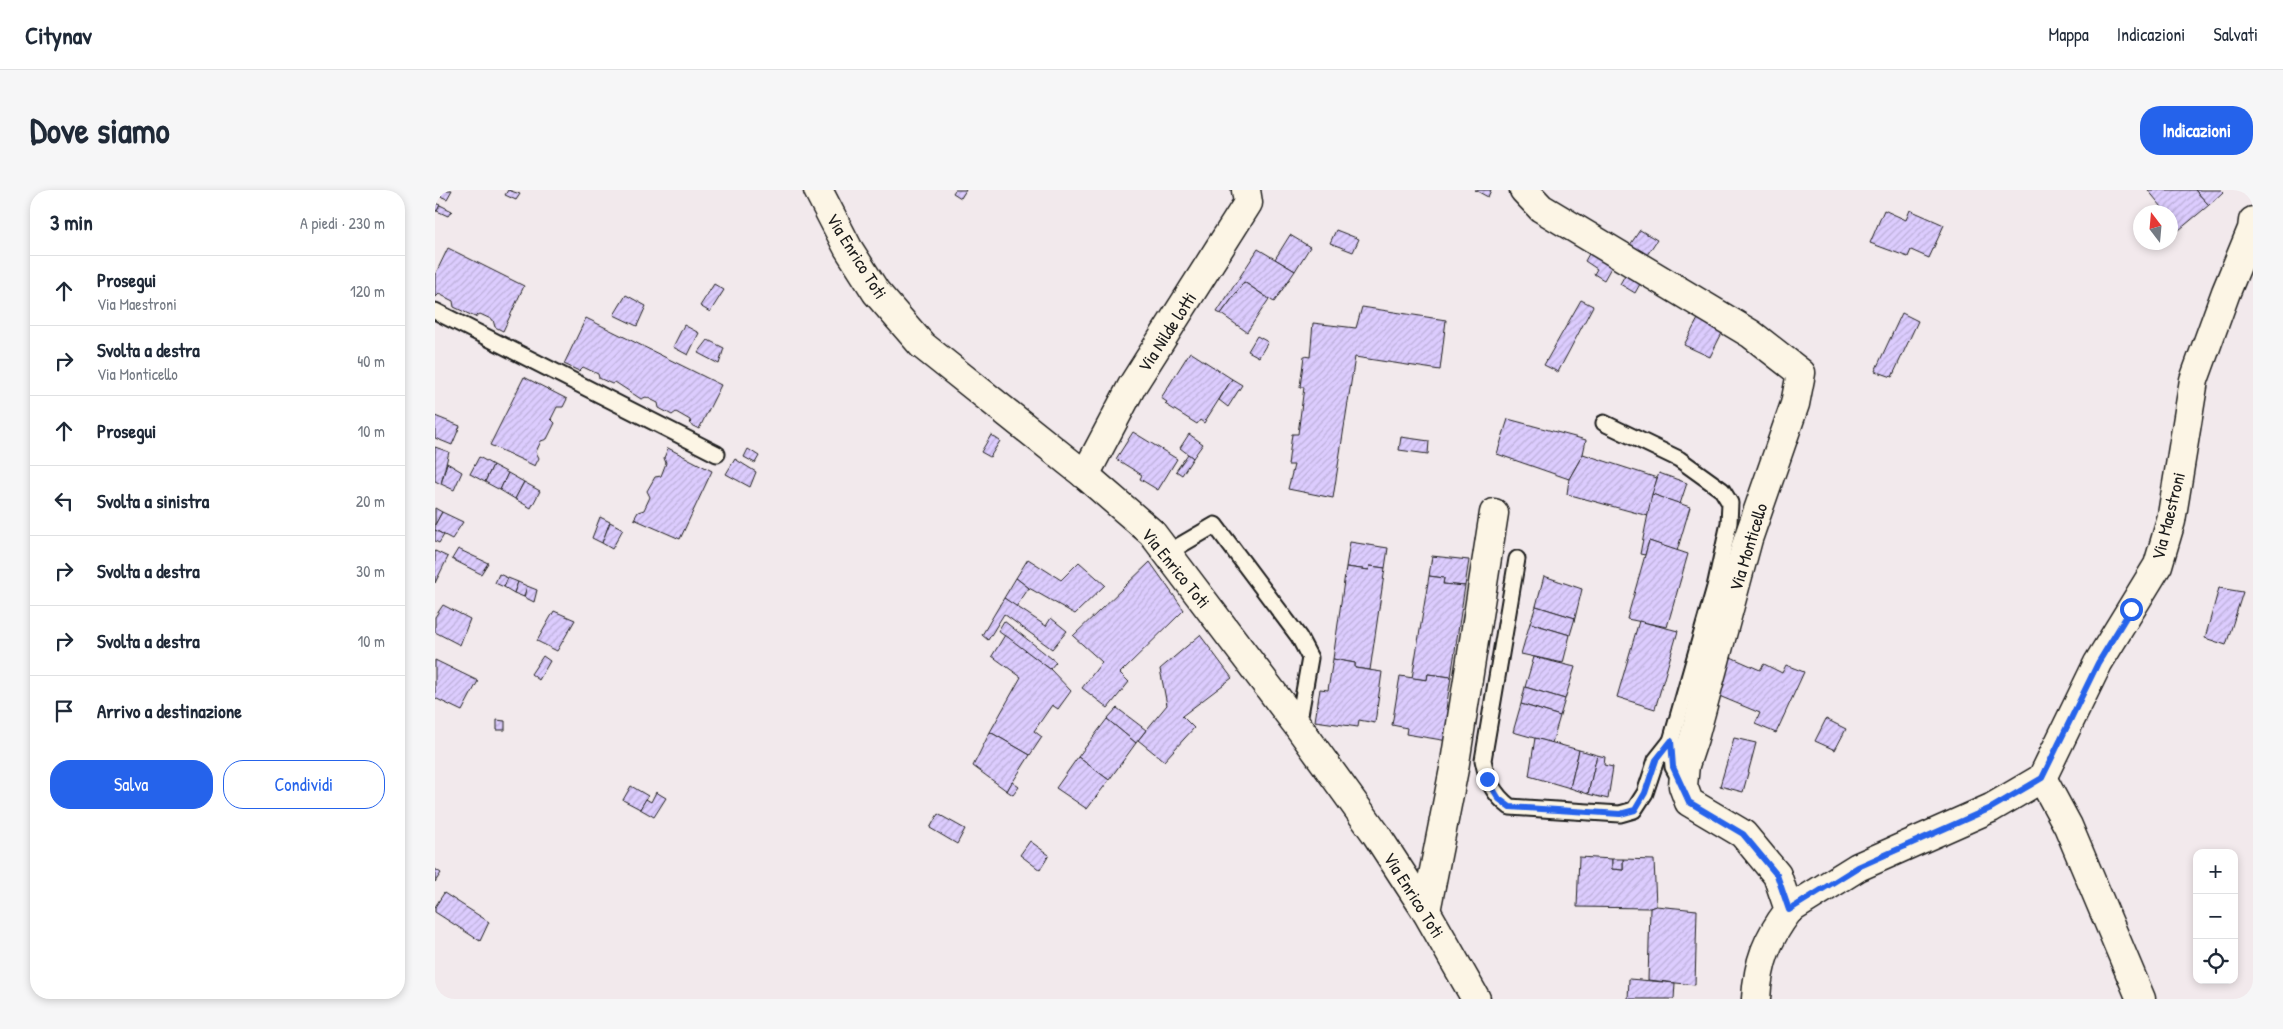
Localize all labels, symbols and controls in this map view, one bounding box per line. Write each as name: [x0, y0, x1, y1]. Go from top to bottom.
text: Citynav: [25, 19, 92, 51]
text: Mappa: [2049, 22, 2089, 47]
text: Indicazioni: [2117, 22, 2185, 47]
text: Salvati: [2213, 22, 2258, 47]
button: Indicazioni: [2140, 106, 2253, 155]
text: Dove siamo: [30, 107, 170, 154]
north arrow: [2133, 205, 2178, 250]
text: 3 min: [50, 208, 93, 237]
street label: Via Enrico Toti: [821, 208, 893, 304]
text: A piedi · 230 m: [300, 212, 385, 234]
text: Prosegui: [97, 267, 156, 293]
icon: ahead: [50, 277, 78, 305]
text: 120 m: [350, 280, 385, 302]
street label: Via Nilde lotti: [1132, 287, 1202, 377]
text: Via Maestroni: [97, 293, 177, 315]
text: Svolta a destra: [97, 337, 200, 363]
icon: right: [50, 347, 78, 375]
text: 40 m: [357, 350, 385, 372]
text: Via Monticello: [97, 363, 178, 385]
icon: ahead: [50, 417, 78, 445]
text: Prosegui: [97, 418, 156, 444]
text: 10 m: [357, 420, 385, 442]
street label: Via Maestroni: [2145, 469, 2191, 563]
icon: left: [50, 487, 78, 515]
text: Svolta a sinistra: [97, 488, 209, 514]
text: 20 m: [356, 490, 385, 512]
street label: Via Monticello: [1723, 500, 1773, 594]
street label: Via Enrico Toti: [1136, 523, 1216, 613]
icon: right: [50, 557, 78, 585]
text: Svolta a destra: [97, 558, 200, 584]
text: 30 m: [356, 560, 385, 582]
route start: [2120, 598, 2143, 621]
icon: right: [50, 627, 78, 655]
text: Svolta a destra: [97, 628, 200, 654]
text: 10 m: [357, 630, 385, 652]
icon: arrive: [50, 697, 78, 725]
text: Arrivo a destinazione: [97, 698, 242, 724]
button: Salva: [50, 760, 213, 809]
button: Condividi: [223, 760, 385, 809]
route end: [1476, 768, 1499, 791]
street label: Via Enrico Toti: [1378, 847, 1450, 943]
map controls: [2193, 849, 2238, 984]
button: +: [2193, 849, 2238, 894]
button: −: [2193, 894, 2238, 939]
button: locate: [2193, 939, 2238, 984]

